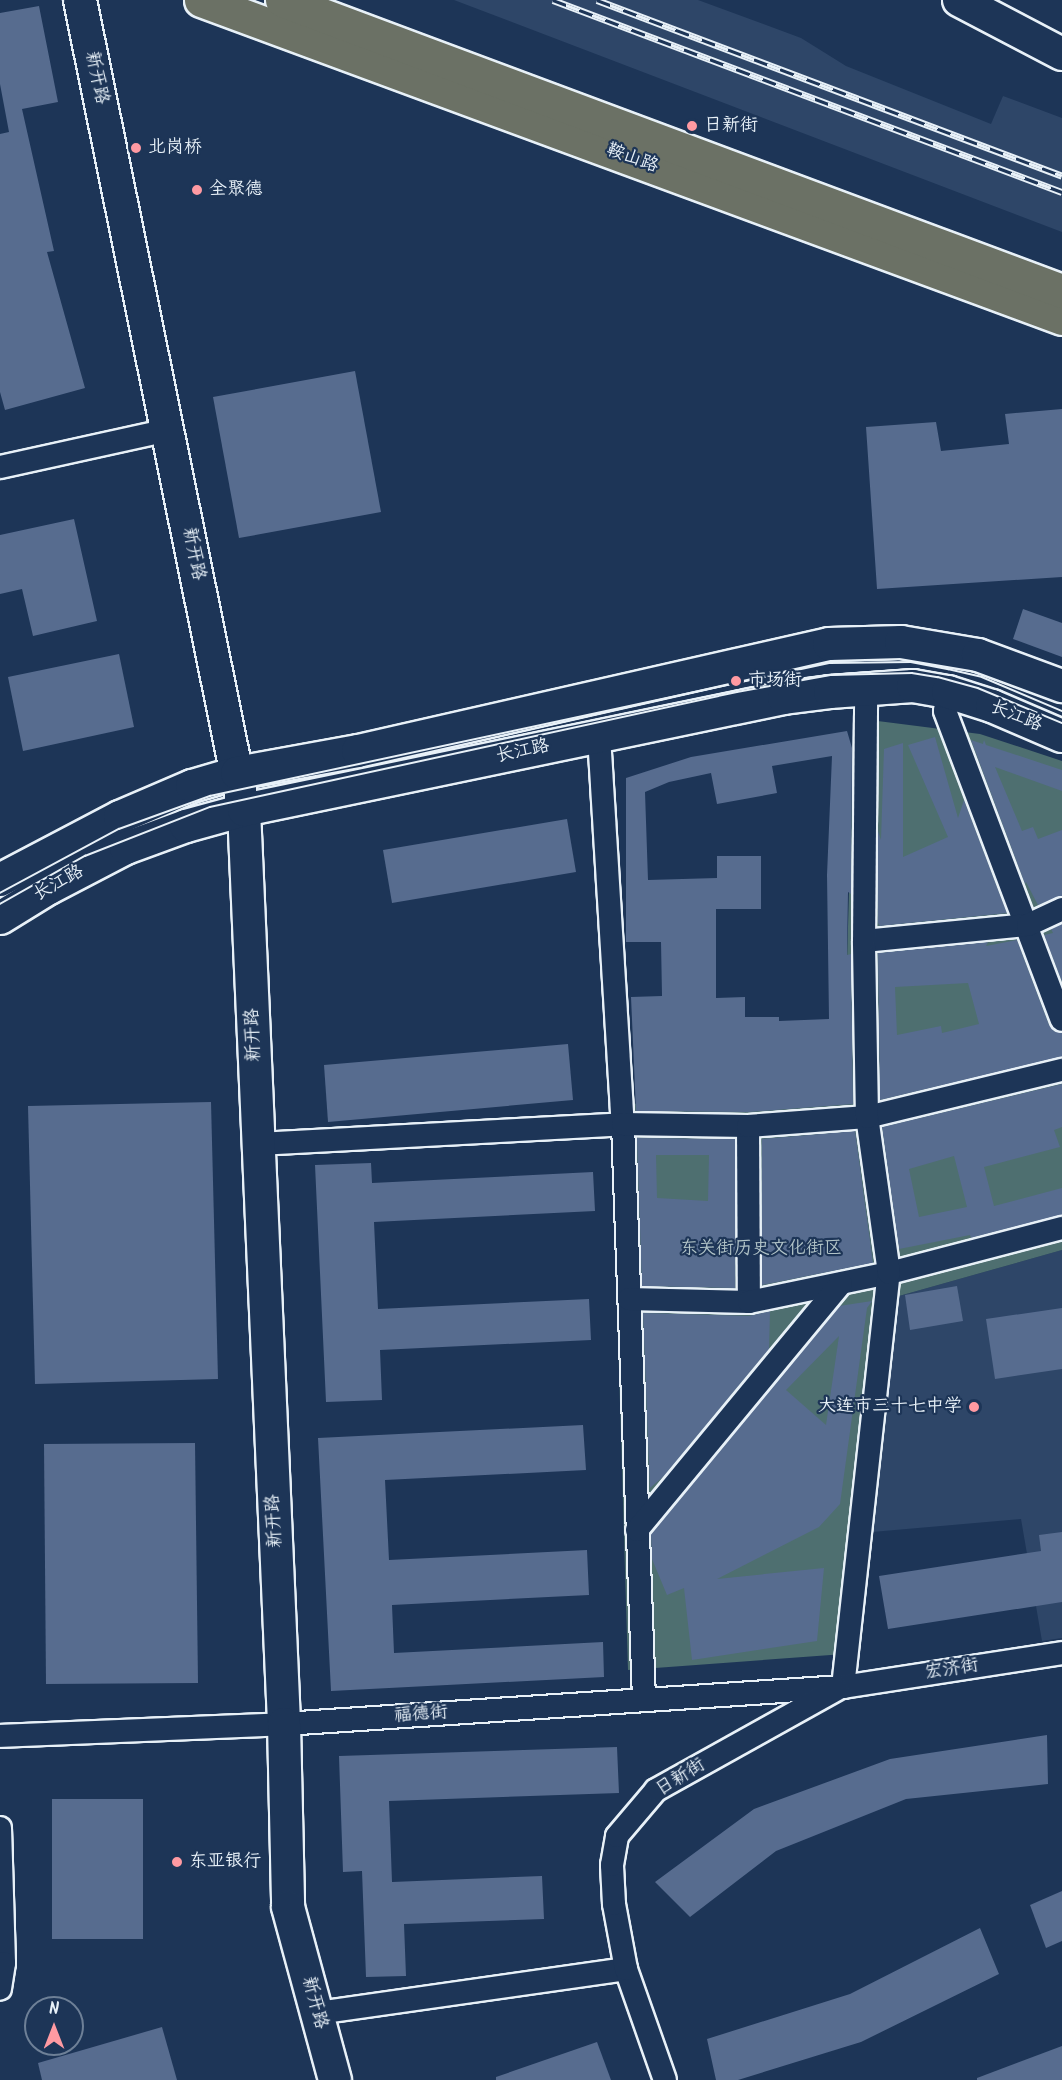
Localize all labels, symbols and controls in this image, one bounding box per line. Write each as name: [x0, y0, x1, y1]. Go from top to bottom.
street label: 新开路: [80, 49, 112, 107]
place label: 日新街: [704, 115, 758, 137]
marker: 日新街: [685, 119, 699, 133]
place label: 北岗桥: [148, 137, 202, 159]
street label: 鞍山路: [603, 140, 661, 178]
marker: 北岗桥: [129, 141, 143, 155]
place label: 全聚德: [209, 179, 263, 201]
marker: 全聚德: [190, 183, 204, 197]
street label: 新开路: [177, 525, 209, 583]
place label: 市场街: [748, 670, 802, 692]
marker: 市场街: [729, 674, 743, 688]
street label: 长江路: [987, 697, 1045, 737]
street label: 长江路: [494, 736, 552, 768]
street label: 长江路: [30, 861, 88, 907]
street label: 新开路: [242, 1008, 266, 1062]
park label: 东关街历史文化街区: [680, 1238, 842, 1260]
place label: 大连市三十七中学: [818, 1396, 962, 1418]
marker: 大连市三十七中学: [967, 1400, 981, 1414]
street label: 新开路: [263, 1493, 287, 1549]
street label: 宏济街: [924, 1655, 980, 1685]
street label: 福德街: [393, 1702, 449, 1728]
street label: 日新街: [652, 1755, 710, 1801]
place label: 东亚银行: [189, 1851, 261, 1873]
marker: 东亚银行: [170, 1855, 184, 1869]
street label: 新开路: [297, 1974, 331, 2032]
north arrow: [24, 1996, 84, 2056]
text: N: [49, 1997, 59, 2022]

